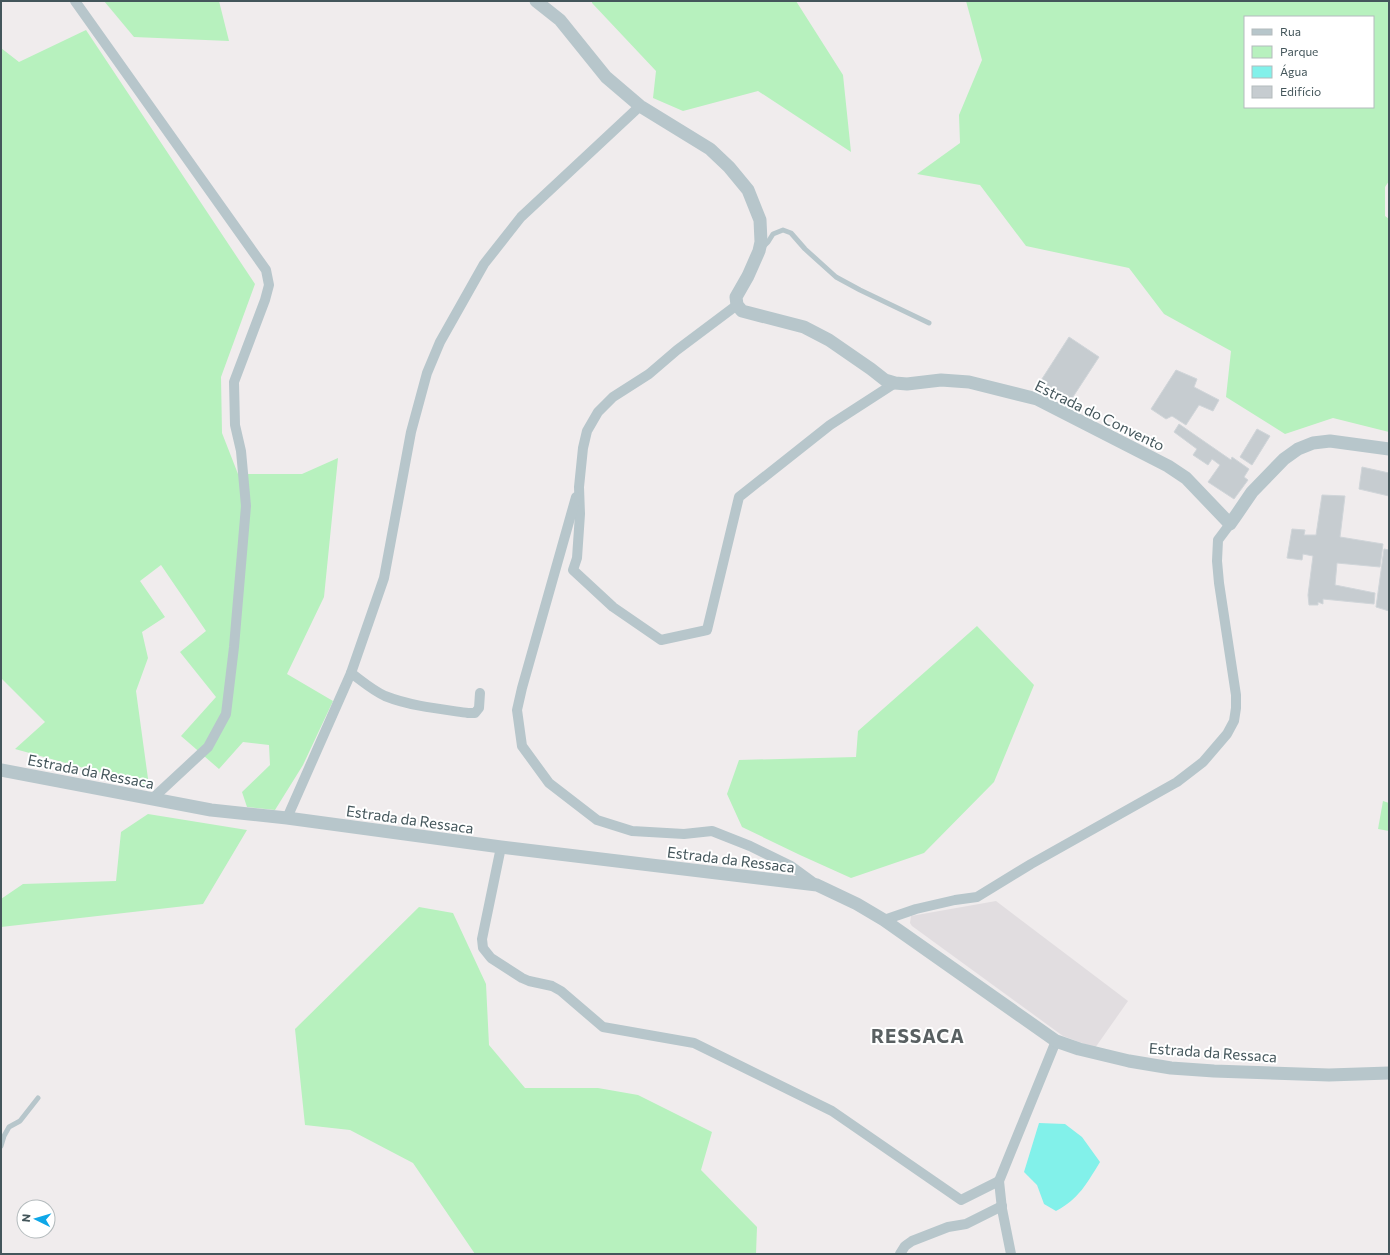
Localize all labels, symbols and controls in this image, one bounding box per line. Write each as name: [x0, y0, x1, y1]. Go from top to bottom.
legend: [1244, 16, 1374, 108]
text: Rua: [1280, 24, 1301, 38]
text: Parque: [1280, 44, 1318, 58]
text: Água: [1280, 64, 1308, 78]
text: Edifício: [1280, 84, 1321, 98]
street label: Estrada do Convento: [1032, 376, 1168, 454]
street label: Estrada da Ressaca: [26, 750, 156, 792]
street label: Estrada da Ressaca: [345, 801, 475, 837]
street label: Estrada da Ressaca: [666, 842, 796, 876]
district label: RESSACA: [871, 1024, 965, 1047]
street label: Estrada da Ressaca: [1148, 1039, 1278, 1065]
north arrow: [16, 1199, 56, 1239]
text: N: [19, 1213, 32, 1223]

